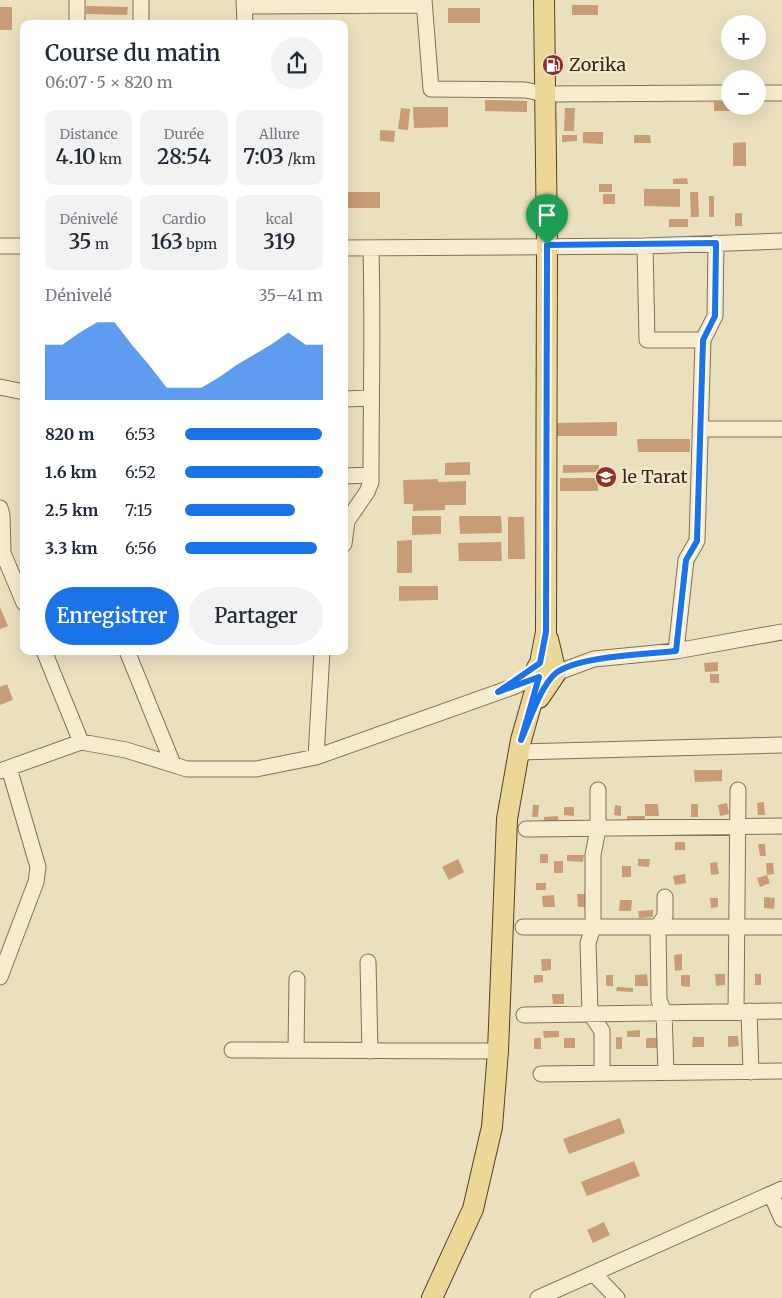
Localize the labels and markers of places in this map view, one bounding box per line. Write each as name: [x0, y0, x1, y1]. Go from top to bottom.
fuel station icon: Zorika: [541, 53, 565, 77]
place label: Zorika: [569, 53, 626, 76]
pin: [526, 194, 568, 245]
school or university icon: le Tarat: [594, 465, 618, 489]
place label: le Tarat: [622, 465, 688, 488]

